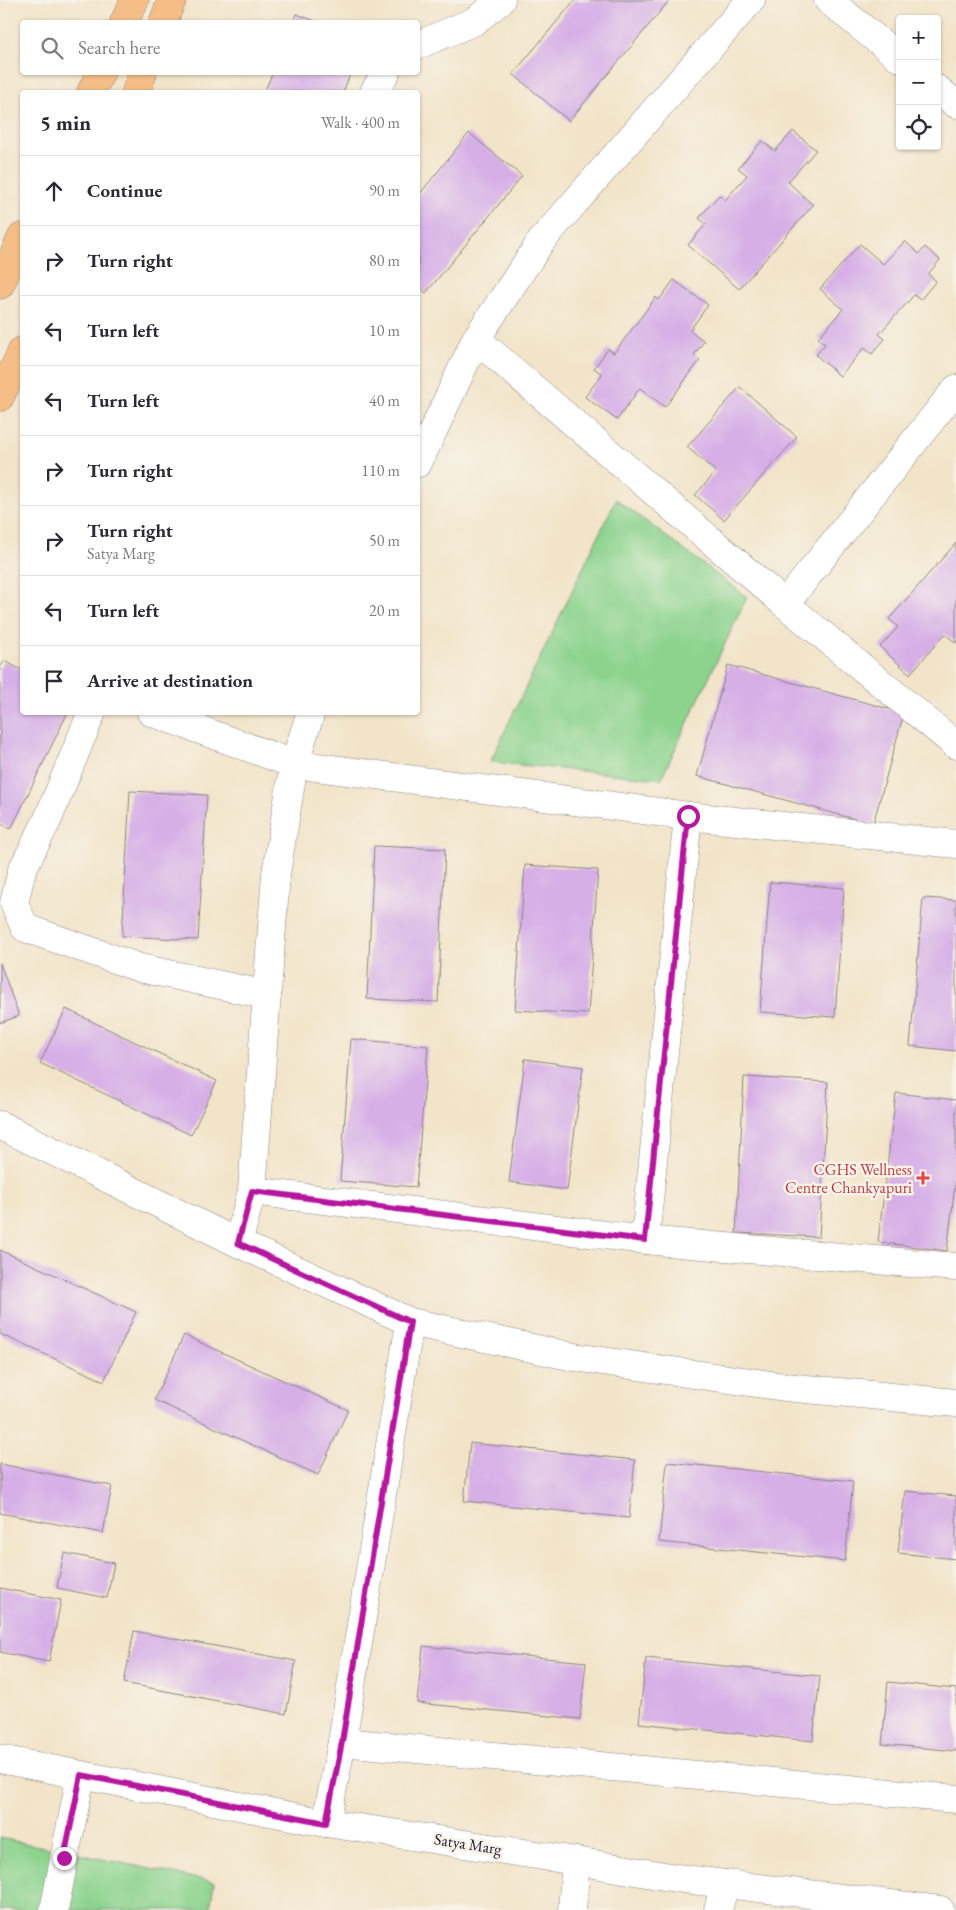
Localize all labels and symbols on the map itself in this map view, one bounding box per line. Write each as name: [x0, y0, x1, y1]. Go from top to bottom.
route start: [677, 805, 700, 828]
place label: CGHS Wellness Centre Chankyapuri: [785, 1159, 912, 1198]
marker: CGHS Wellness Centre Chankyapuri: [916, 1171, 930, 1185]
street label: Satya Marg: [433, 1828, 504, 1860]
route end: [53, 1847, 76, 1870]

